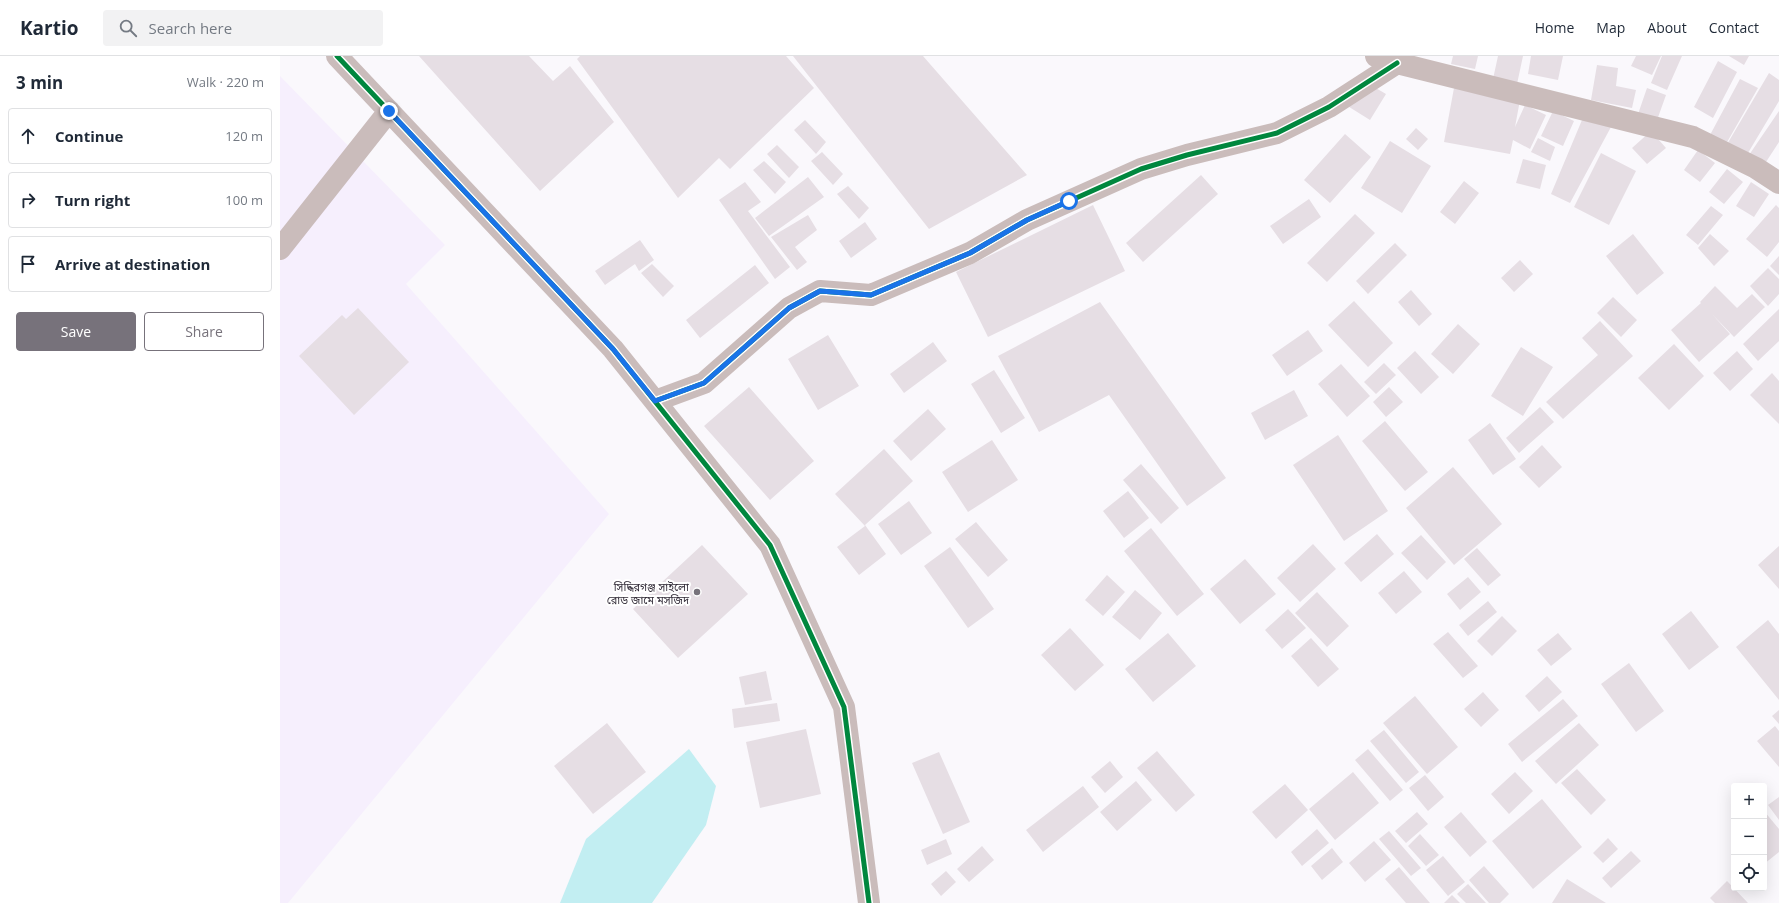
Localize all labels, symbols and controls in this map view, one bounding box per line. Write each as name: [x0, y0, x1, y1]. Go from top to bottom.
search box: [103, 10, 383, 46]
text: Kartio: [20, 15, 79, 41]
icon: search: [117, 17, 139, 39]
text: Search here: [149, 18, 232, 38]
text: Home: [1535, 18, 1574, 37]
text: Map: [1596, 18, 1625, 37]
text: About: [1647, 18, 1687, 37]
text: Contact: [1709, 18, 1759, 37]
text: 3 min: [16, 71, 63, 94]
text: Walk · 220 m: [187, 73, 264, 91]
route end: [380, 102, 398, 120]
icon: ahead: [17, 125, 39, 147]
text: Continue: [55, 126, 123, 146]
text: 120 m: [225, 127, 263, 145]
icon: right: [17, 189, 39, 211]
text: Turn right: [55, 190, 130, 210]
text: 100 m: [225, 191, 263, 209]
route start: [1060, 192, 1078, 210]
icon: arrive: [17, 253, 39, 275]
text: Arrive at destination: [55, 254, 210, 274]
button: Save: [16, 312, 136, 351]
button: Share: [144, 312, 264, 351]
place label: সিদ্ধিরগঞ্জ সাইলো রোড জামে মসজিদ: [607, 579, 690, 607]
marker: সিদ্ধিরগঞ্জ সাইলো রোড জামে মসজিদ: [692, 587, 702, 597]
map controls: [1731, 783, 1767, 891]
button: +: [1731, 783, 1767, 819]
button: −: [1731, 819, 1767, 855]
button: locate: [1731, 855, 1767, 891]

